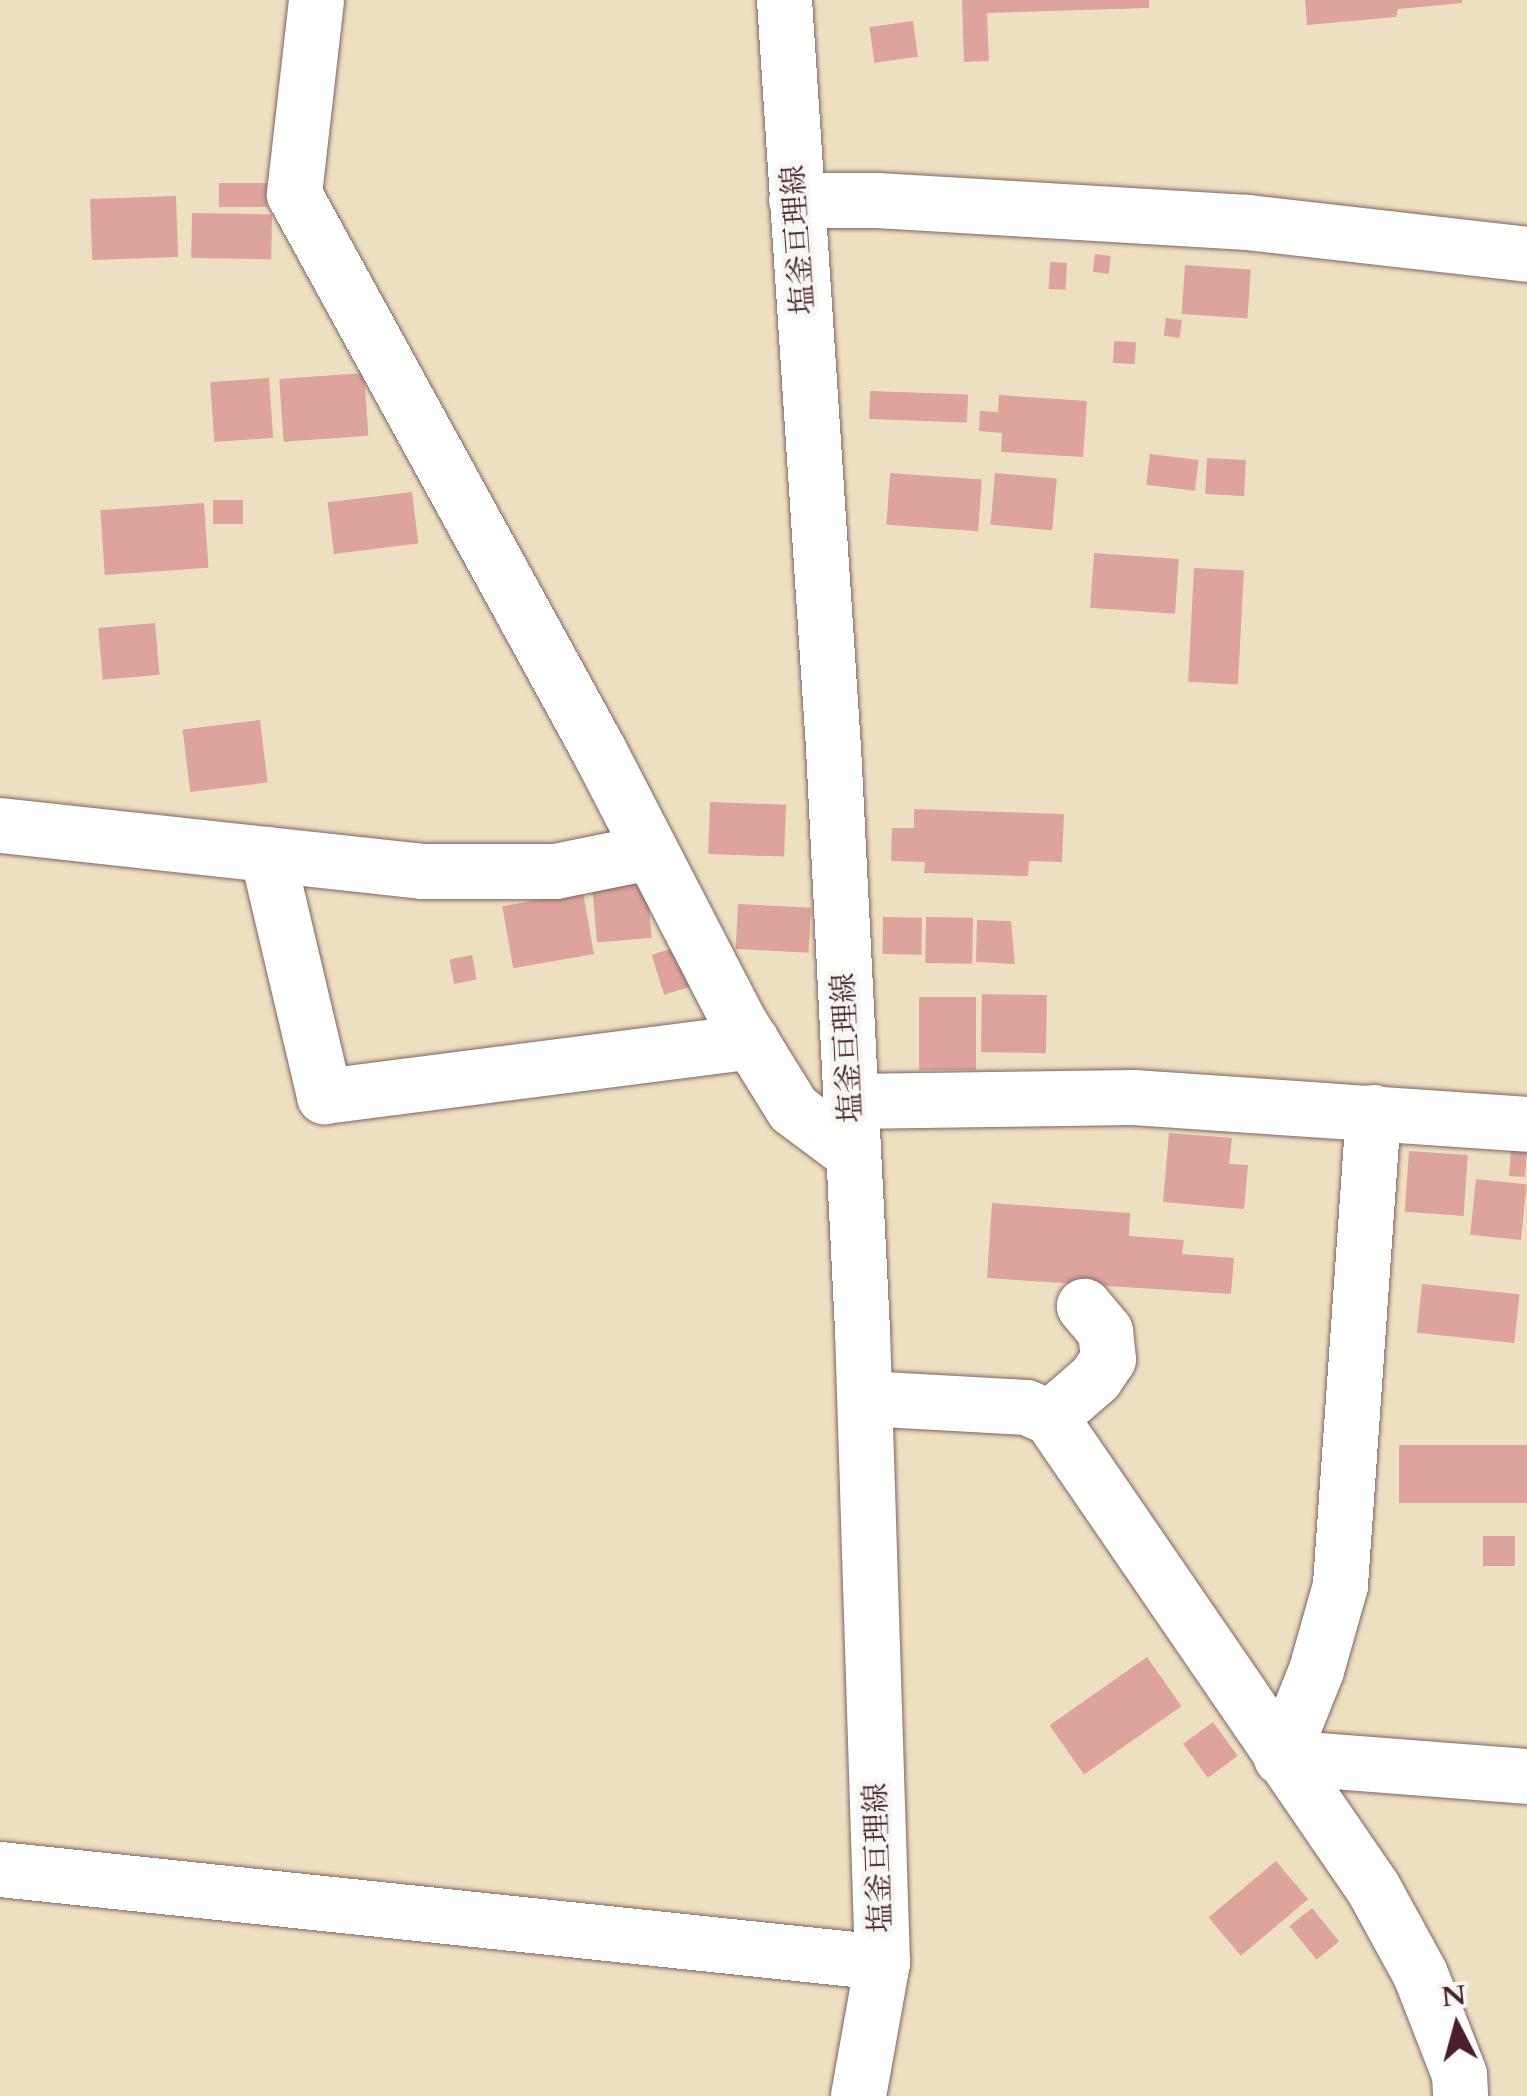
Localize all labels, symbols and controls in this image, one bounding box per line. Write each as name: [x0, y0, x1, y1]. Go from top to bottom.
street label: 塩釜亘理線: [776, 164, 822, 316]
street label: 塩釜亘理線: [826, 972, 870, 1124]
street label: 塩釜亘理線: [858, 1782, 900, 1934]
north arrow: [1407, 1976, 1507, 2076]
text: N: [1440, 1976, 1468, 2016]

